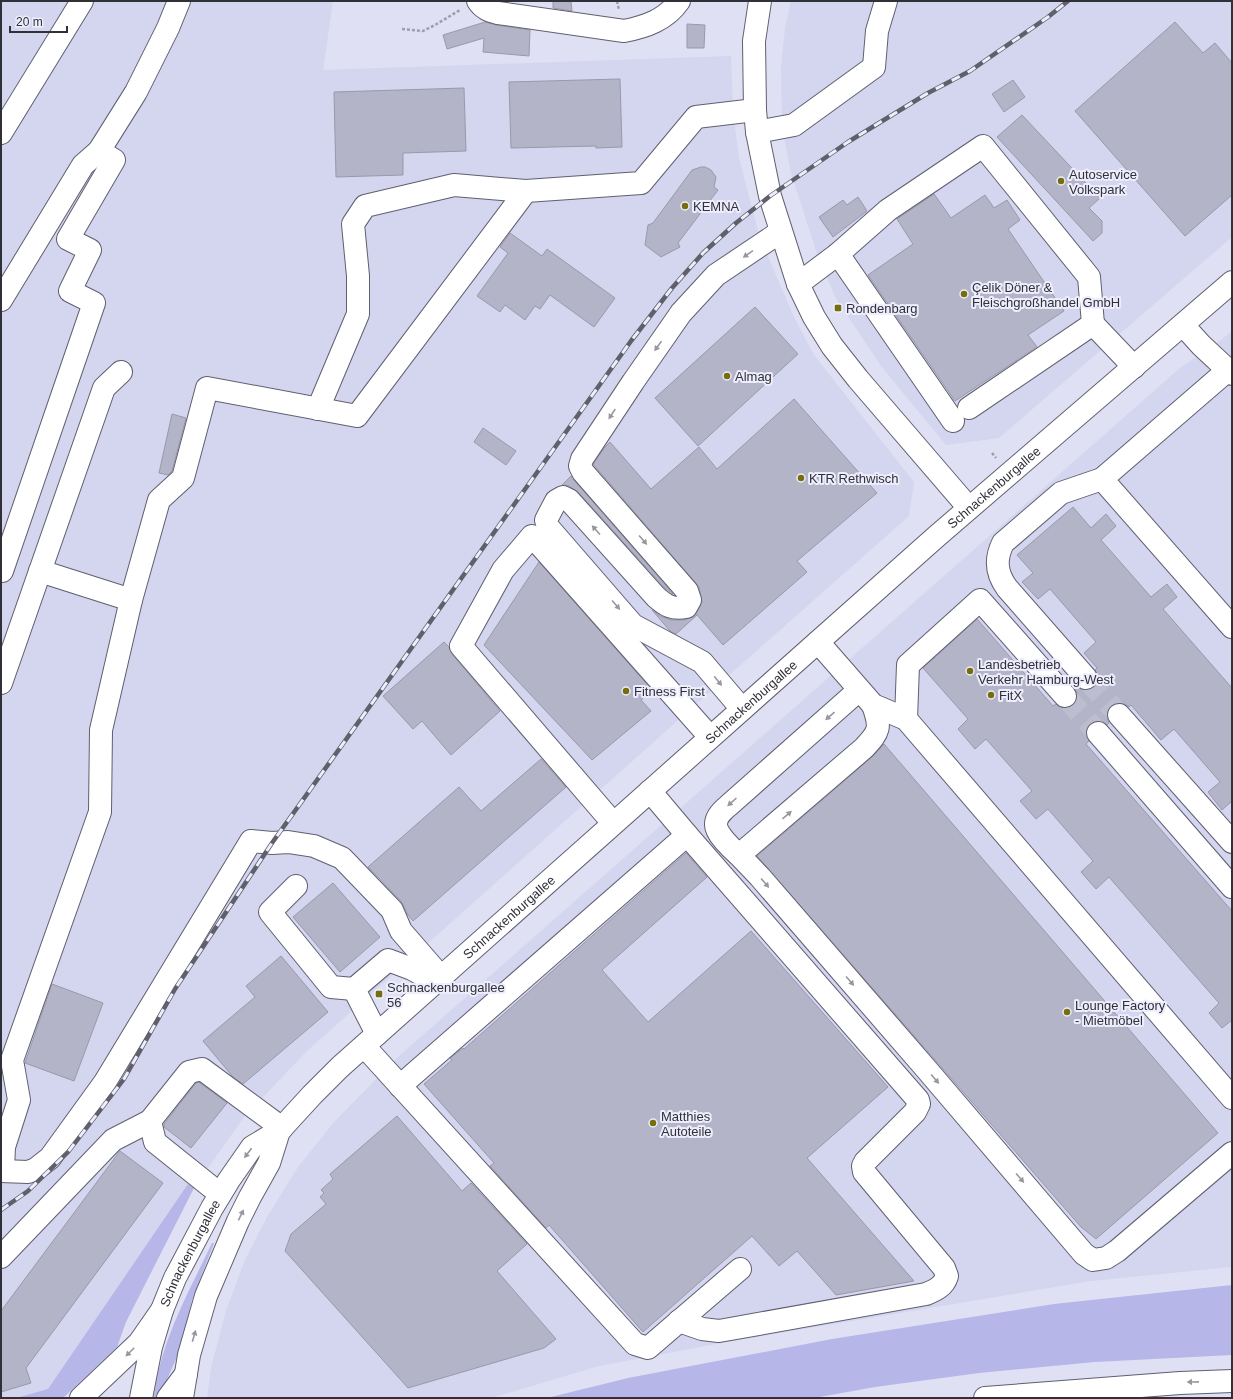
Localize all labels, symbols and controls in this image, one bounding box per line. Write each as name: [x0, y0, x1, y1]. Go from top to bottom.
scale bar: [10, 8, 67, 34]
text: 20 m: [16, 15, 43, 29]
place label: Autoservice Volkspark: [1069, 167, 1137, 197]
marker: Autoservice Volkspark: [1056, 176, 1066, 186]
place label: KEMNA: [693, 199, 740, 214]
marker: KEMNA: [680, 201, 690, 211]
one-way arrow: [743, 250, 753, 258]
place label: Çelik Döner & Fleischgroßhandel GmbH: [972, 280, 1120, 310]
marker: Çelik Döner & Fleischgroßhandel GmbH: [959, 289, 969, 299]
place label: Rondenbarg: [846, 301, 918, 316]
marker: Rondenbarg: [833, 303, 843, 313]
one-way arrow: [654, 341, 662, 351]
place label: Almag: [735, 369, 772, 384]
marker: Almag: [722, 371, 732, 381]
one-way arrow: [608, 409, 616, 419]
street label: Schnackenburgallee: [945, 443, 1044, 532]
place label: KTR Rethwisch: [809, 471, 899, 486]
marker: KTR Rethwisch: [796, 473, 806, 483]
one-way arrow: [591, 525, 600, 535]
one-way arrow: [638, 535, 647, 545]
one-way arrow: [611, 599, 620, 610]
street label: Schnackenburgallee: [702, 657, 800, 747]
place label: Landesbetrieb Verkehr Hamburg-West: [978, 657, 1114, 687]
marker: Landesbetrieb Verkehr Hamburg-West: [965, 666, 975, 676]
one-way arrow: [714, 675, 723, 686]
place label: Fitness First: [634, 684, 705, 699]
marker: Fitness First: [621, 686, 631, 696]
place label: FitX: [999, 688, 1022, 703]
marker: FitX: [986, 690, 996, 700]
one-way arrow: [824, 711, 835, 720]
one-way arrow: [727, 797, 737, 807]
one-way arrow: [782, 810, 792, 819]
street label: Schnackenburgallee: [460, 872, 558, 962]
one-way arrow: [761, 878, 770, 888]
one-way arrow: [846, 976, 855, 986]
place label: Schnackenburgallee 56: [387, 980, 505, 1010]
marker: Schnackenburgallee 56: [374, 989, 384, 999]
place label: Lounge Factory - Mietmöbel: [1075, 998, 1166, 1028]
marker: Lounge Factory - Mietmöbel: [1062, 1007, 1072, 1017]
one-way arrow: [931, 1074, 940, 1085]
place label: Matthies Autoteile: [661, 1109, 712, 1139]
marker: Matthies Autoteile: [648, 1118, 658, 1128]
one-way arrow: [244, 1148, 252, 1159]
one-way arrow: [1015, 1173, 1025, 1183]
street label: Schnackenburgallee: [157, 1197, 223, 1309]
one-way arrow: [238, 1209, 244, 1221]
one-way arrow: [191, 1330, 197, 1342]
one-way arrow: [125, 1347, 135, 1357]
one-way arrow: [1186, 1379, 1199, 1385]

